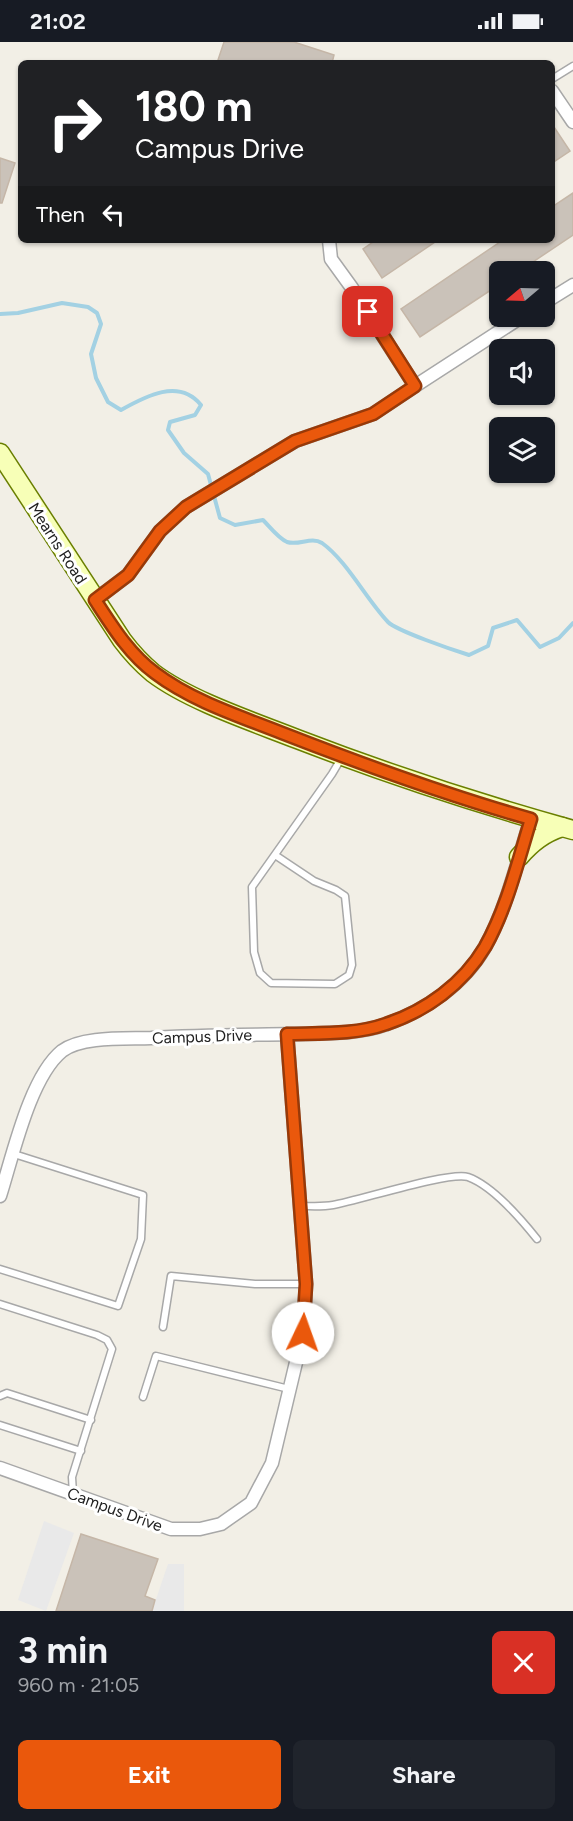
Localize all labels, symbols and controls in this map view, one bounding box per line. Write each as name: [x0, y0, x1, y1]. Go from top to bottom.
text: 21:02: [30, 8, 86, 35]
text: 180 m: [135, 81, 252, 132]
icon: right: [36, 84, 114, 162]
text: Campus Drive: [135, 132, 304, 165]
icon: left: [97, 198, 130, 231]
text: Then: [36, 201, 85, 228]
north arrow: [489, 261, 555, 327]
map controls: [489, 261, 555, 483]
pin: [342, 286, 393, 337]
icon: arrive: [351, 295, 384, 328]
button: sound: [489, 339, 555, 405]
button: layers: [489, 417, 555, 483]
street label: Mearns Road: [24, 499, 91, 587]
street label: Campus Drive: [152, 1025, 253, 1048]
position arrow: [271, 1301, 335, 1365]
street label: Campus Drive: [65, 1483, 165, 1536]
text: 3 min: [18, 1629, 108, 1672]
button: close: [492, 1631, 555, 1694]
text: 960 m · 21:05: [18, 1673, 139, 1697]
button: Exit: [18, 1740, 281, 1809]
button: Share: [293, 1740, 555, 1809]

